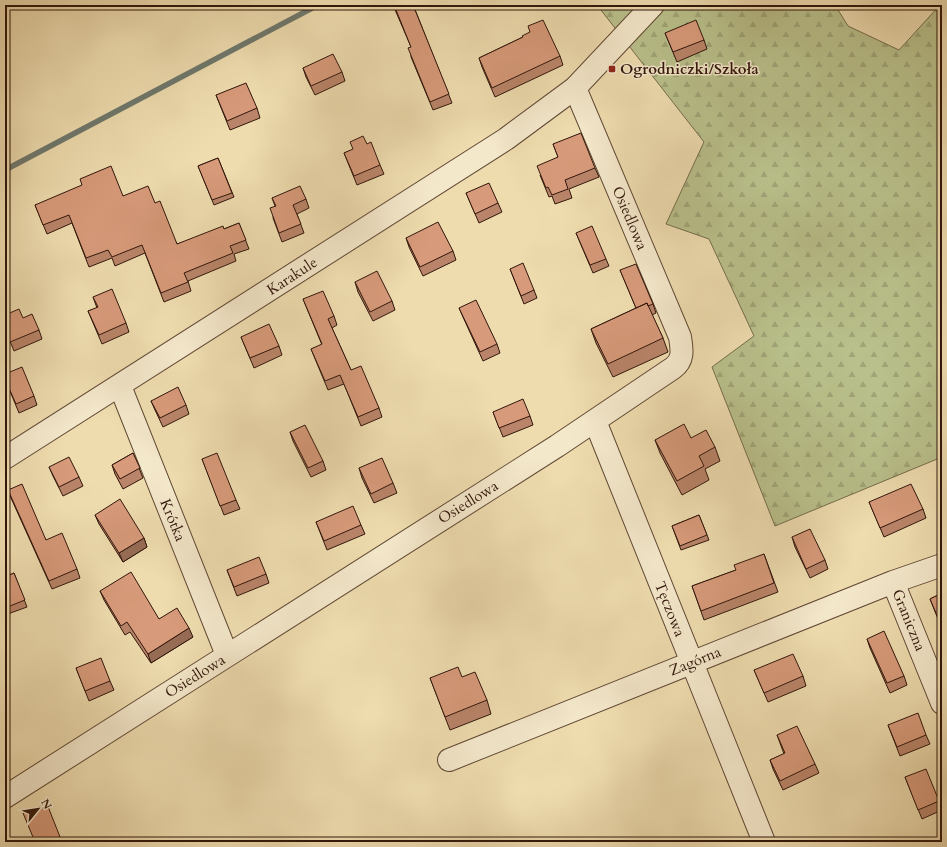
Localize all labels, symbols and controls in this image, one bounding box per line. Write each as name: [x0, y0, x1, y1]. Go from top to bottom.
place label: Ogrodniczki/Szkoła: [620, 59, 759, 79]
marker: Ogrodniczki/Szkoła: [607, 64, 617, 74]
street label: Osiedlowa: [608, 183, 653, 253]
street label: Karakule: [263, 252, 321, 300]
street label: Osiedlowa: [434, 475, 502, 528]
street label: Krótka: [155, 496, 191, 545]
street label: Tęczowa: [650, 578, 690, 640]
street label: Graniczna: [888, 586, 931, 654]
street label: Zagórna: [666, 641, 724, 680]
street label: Osiedlowa: [161, 649, 229, 702]
north arrow: [18, 789, 58, 829]
text: N: [37, 796, 55, 813]

